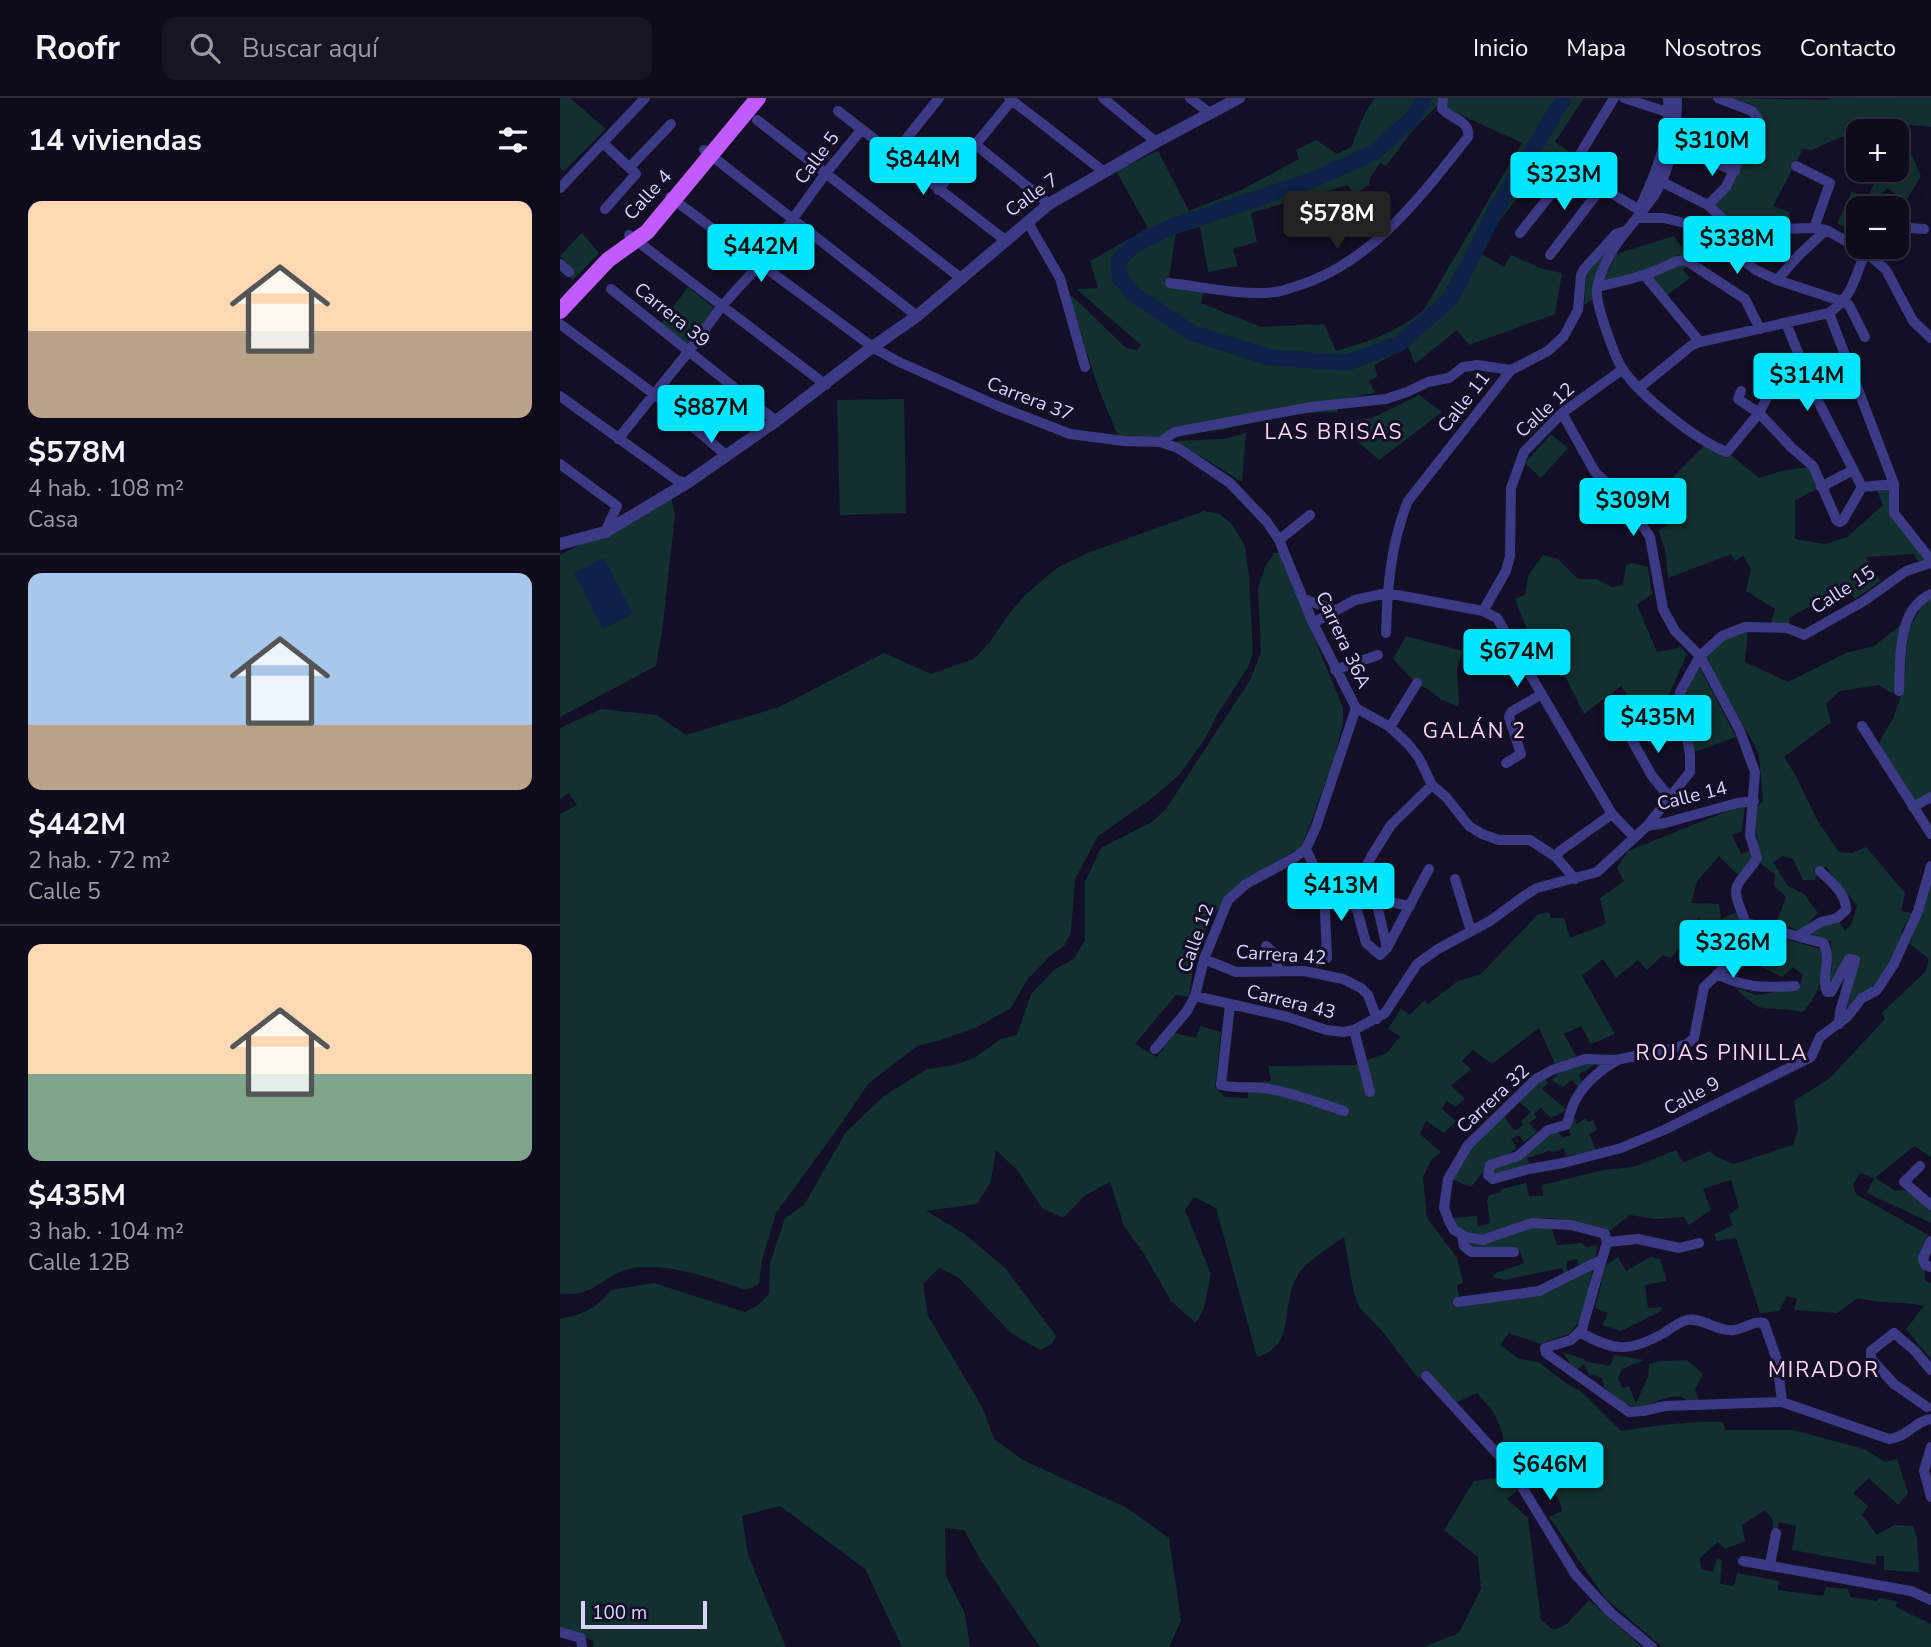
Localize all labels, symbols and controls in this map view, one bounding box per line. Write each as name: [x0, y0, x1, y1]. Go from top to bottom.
search box: [162, 17, 652, 80]
text: Roofr: [35, 26, 120, 71]
icon: search: [186, 29, 224, 67]
text: Buscar aquí: [242, 31, 378, 66]
text: Inicio: [1473, 32, 1528, 64]
text: Mapa: [1566, 32, 1626, 64]
text: Nosotros: [1664, 32, 1762, 64]
text: Contacto: [1800, 32, 1896, 64]
pin: $310M: [1663, 118, 1761, 178]
map controls: [1846, 119, 1909, 259]
button: +: [1846, 119, 1909, 182]
text: 14 viviendas: [28, 120, 202, 161]
icon: filters: [494, 121, 532, 159]
text: $310M: [1674, 125, 1750, 156]
street label: Calle 5: [789, 126, 845, 190]
pin: $844M: [874, 138, 972, 197]
text: $844M: [885, 144, 961, 175]
pin: $323M: [1515, 152, 1613, 212]
text: $323M: [1526, 159, 1602, 190]
street label: Calle 4: [618, 164, 678, 226]
street label: Calle 7: [1000, 167, 1064, 223]
pin: $578M: [1288, 192, 1386, 251]
button: −: [1846, 196, 1909, 259]
text: $578M: [1299, 198, 1375, 229]
pin: $338M: [1688, 216, 1786, 276]
text: $338M: [1699, 223, 1775, 254]
pin: $442M: [712, 225, 810, 284]
text: $442M: [723, 231, 799, 262]
icon: home: [217, 246, 343, 372]
street label: Carrera 39: [629, 276, 715, 354]
pin: $314M: [1758, 354, 1856, 413]
text: $314M: [1769, 360, 1845, 391]
street label: Calle 11: [1432, 366, 1496, 438]
street label: Carrera 37: [983, 371, 1077, 427]
street label: Calle 12: [1510, 376, 1580, 444]
pin: $887M: [662, 386, 760, 445]
text: $887M: [673, 392, 749, 423]
district label: LAS BRISAS: [1264, 418, 1404, 446]
text: $578M: [28, 432, 126, 473]
text: 4 hab. · 108 m²: [28, 473, 184, 504]
pin: $309M: [1584, 478, 1682, 538]
text: $309M: [1595, 485, 1671, 516]
text: Casa: [28, 504, 79, 535]
street label: Calle 15: [1806, 560, 1880, 620]
street label: Carrera 36A: [1309, 587, 1377, 693]
icon: home: [217, 618, 343, 744]
pin: $674M: [1468, 630, 1566, 689]
text: $674M: [1479, 636, 1555, 667]
pin: $435M: [1609, 696, 1707, 755]
text: $435M: [1620, 702, 1696, 733]
district label: GALÁN 2: [1423, 717, 1527, 745]
street label: Calle 14: [1654, 775, 1730, 817]
text: $442M: [28, 804, 126, 845]
text: 2 hab. · 72 m²: [28, 845, 170, 876]
pin: $413M: [1292, 864, 1390, 923]
text: $413M: [1303, 870, 1379, 901]
text: Calle 5: [28, 876, 101, 907]
street label: Calle 12: [1172, 900, 1220, 976]
pin: $326M: [1684, 920, 1782, 980]
text: $326M: [1695, 927, 1771, 958]
street label: Carrera 42: [1235, 939, 1327, 971]
street label: Carrera 43: [1244, 978, 1338, 1026]
icon: home: [217, 989, 343, 1115]
district label: ROJAS PINILLA: [1636, 1039, 1808, 1067]
street label: Carrera 32: [1451, 1059, 1535, 1139]
street label: Calle 9: [1659, 1070, 1725, 1122]
text: $435M: [28, 1175, 126, 1216]
text: 3 hab. · 104 m²: [28, 1216, 184, 1247]
text: Calle 12B: [28, 1247, 130, 1278]
district label: MIRADOR: [1768, 1356, 1880, 1384]
pin: $646M: [1501, 1442, 1599, 1502]
text: $646M: [1512, 1449, 1588, 1480]
scale bar: [581, 1598, 707, 1630]
text: 100 m: [592, 1600, 647, 1626]

